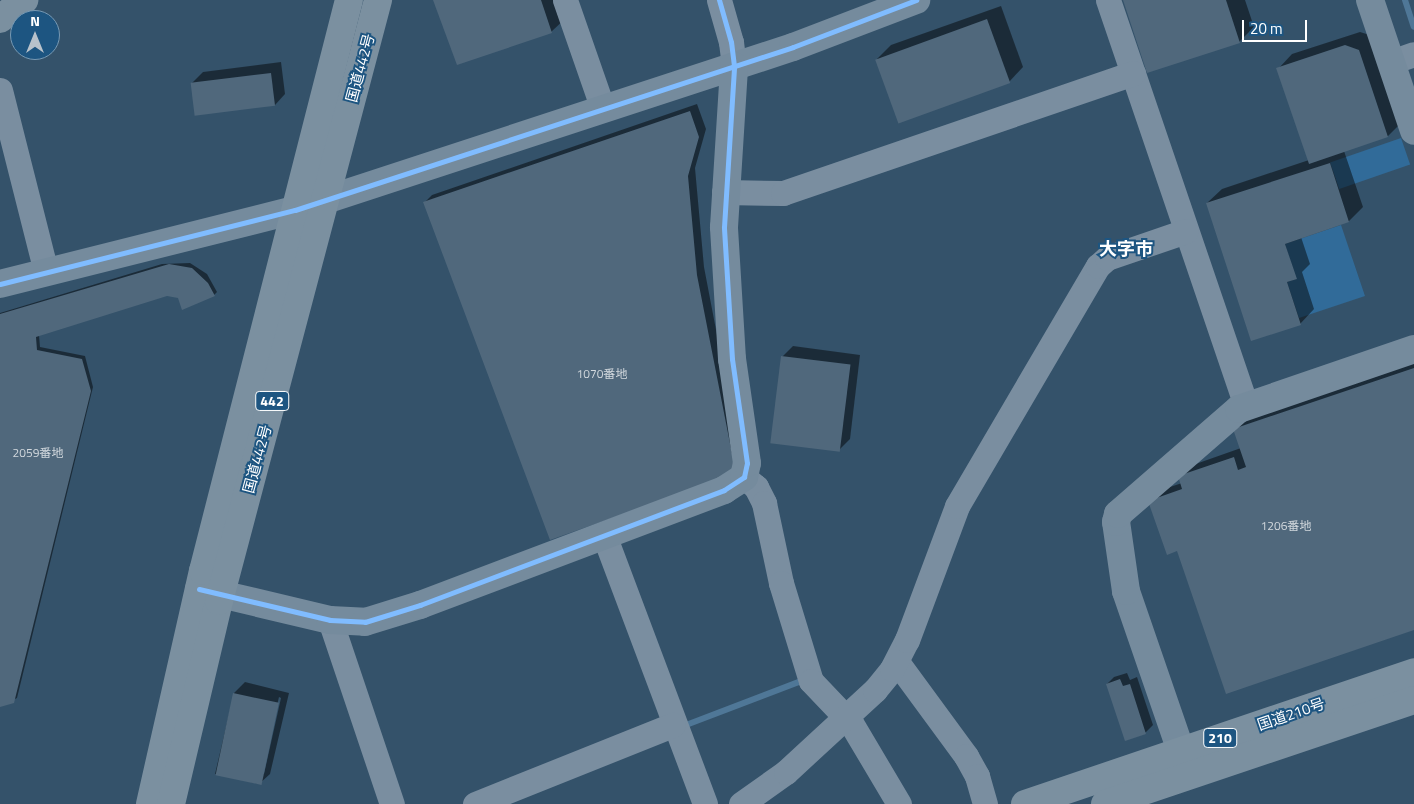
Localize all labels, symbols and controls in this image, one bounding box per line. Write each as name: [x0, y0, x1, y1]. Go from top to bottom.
north arrow: [10, 10, 60, 60]
text: N: [30, 10, 40, 31]
scale bar: [1244, 10, 1309, 42]
text: 20 m: [1250, 17, 1283, 40]
street label: 国道442号: [342, 32, 378, 104]
district label: 大字市: [1099, 238, 1153, 260]
house number: 1070番地: [577, 367, 627, 381]
road number: 442: [254, 390, 290, 412]
street label: 国道442号: [239, 423, 275, 495]
house number: 2059番地: [13, 446, 63, 460]
house number: 1206番地: [1261, 519, 1311, 533]
street label: 国道210号: [1255, 694, 1327, 734]
road number: 210: [1202, 726, 1238, 750]

